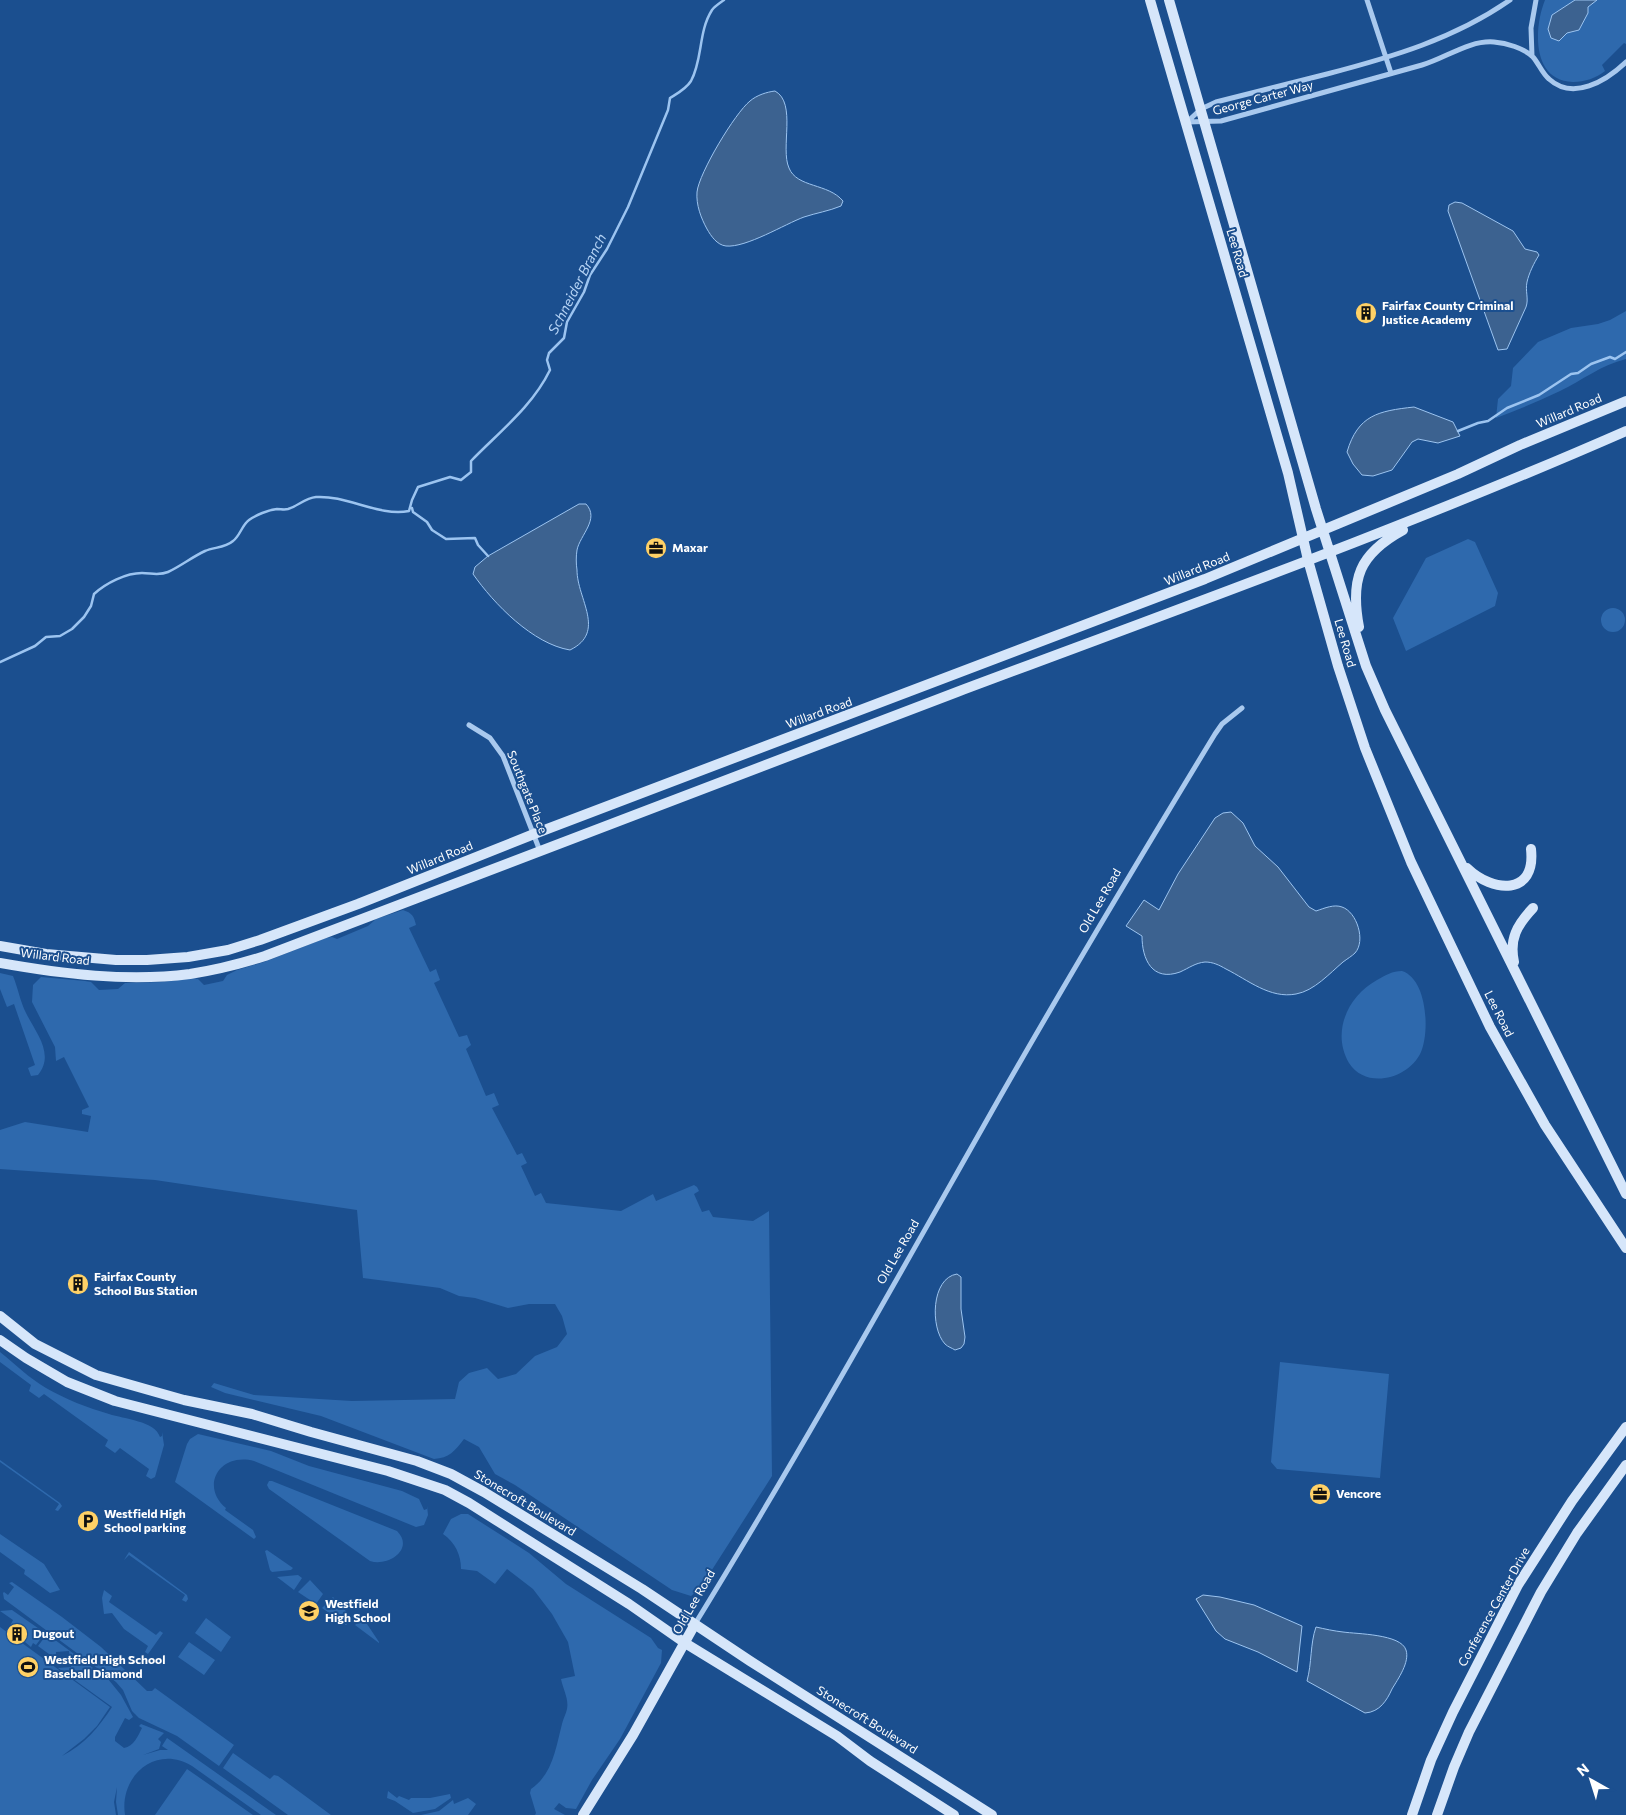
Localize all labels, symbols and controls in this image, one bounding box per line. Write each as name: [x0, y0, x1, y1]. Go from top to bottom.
street label: George Carter Way: [1211, 77, 1315, 117]
street label: Lee Road: [1224, 227, 1252, 279]
water label: Schneider Branch: [544, 231, 609, 337]
place label: Fairfax County Criminal Justice Academy: [1382, 298, 1513, 327]
building icon: Fairfax County Criminal Justice Academy: [1354, 301, 1378, 325]
street label: Willard Road: [1534, 390, 1603, 430]
office icon: Maxar: [644, 536, 668, 560]
place label: Maxar: [672, 540, 708, 554]
street label: Willard Road: [1162, 549, 1232, 588]
street label: Lee Road: [1332, 617, 1360, 669]
street label: Willard Road: [784, 694, 854, 731]
street label: Southgate Place: [505, 748, 551, 835]
street label: Willard Road: [405, 838, 475, 877]
street label: Old Lee Road: [1075, 866, 1123, 935]
street label: Willard Road: [20, 945, 91, 967]
street label: Lee Road: [1482, 988, 1517, 1039]
street label: Old Lee Road: [873, 1217, 921, 1286]
place label: Fairfax County School Bus Station: [94, 1269, 198, 1297]
building icon: Fairfax County School Bus Station: [66, 1272, 90, 1296]
street label: Stonecroft Boulevard: [472, 1466, 579, 1538]
office icon: Vencore: [1308, 1482, 1332, 1506]
place label: Vencore: [1336, 1486, 1381, 1500]
place label: Westfield High School parking: [104, 1506, 186, 1534]
parking icon: Westfield High School parking: [76, 1509, 100, 1533]
street label: Conference Center Drive: [1455, 1544, 1532, 1669]
street label: Old Lee Road: [669, 1567, 717, 1636]
place label: Westfield High School: [325, 1596, 391, 1624]
school or university icon: Westfield High School: [297, 1599, 321, 1623]
building icon: Dugout: [5, 1622, 29, 1646]
place label: Dugout: [33, 1626, 74, 1640]
place label: Westfield High School Baseball Diamond: [44, 1652, 166, 1680]
sports icon: Westfield High School Baseball Diamond: [16, 1655, 40, 1679]
street label: Stonecroft Boulevard: [814, 1682, 921, 1756]
north arrow: [1566, 1755, 1616, 1805]
text: N: [1573, 1760, 1592, 1779]

